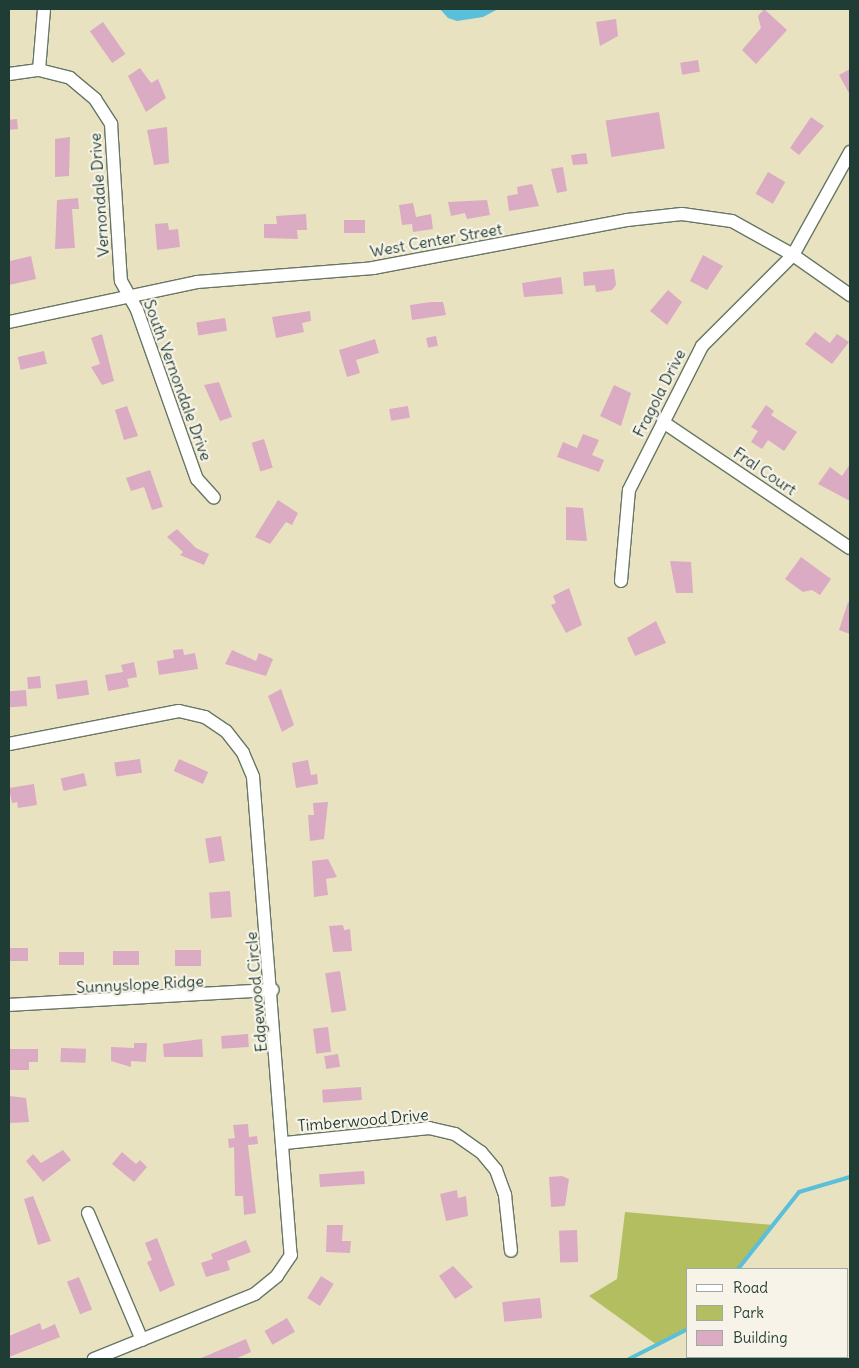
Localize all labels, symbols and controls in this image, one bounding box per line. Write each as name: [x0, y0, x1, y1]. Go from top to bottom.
street label: Vernondale Drive: [85, 132, 113, 258]
street label: West Center Street: [368, 219, 504, 261]
street label: South Vernondale Drive: [140, 297, 216, 463]
street label: Fragola Drive: [629, 346, 689, 440]
street label: Fral Court: [730, 443, 800, 499]
street label: Edgewood Circle: [241, 931, 271, 1053]
street label: Sunnyslope Ridge: [76, 971, 204, 997]
street label: Timberwood Drive: [297, 1105, 429, 1135]
legend: [686, 1268, 849, 1358]
text: Road: [733, 1278, 768, 1297]
text: Park: [733, 1303, 764, 1322]
text: Building: [733, 1328, 788, 1347]

